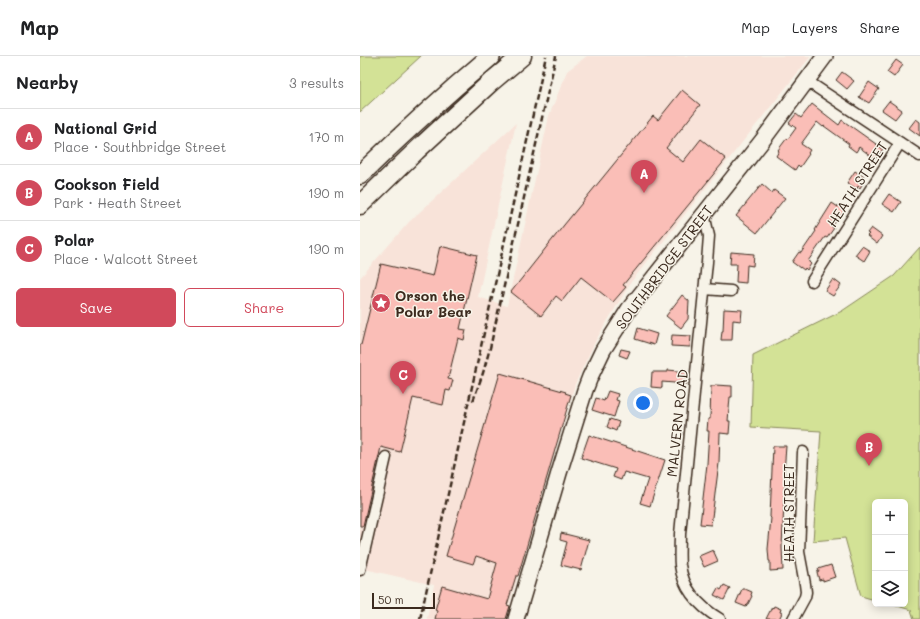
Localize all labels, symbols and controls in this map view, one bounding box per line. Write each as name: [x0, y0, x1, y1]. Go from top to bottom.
text: Map: [20, 15, 59, 40]
text: Map: [741, 18, 770, 37]
text: Layers: [792, 18, 838, 37]
text: Share: [860, 18, 900, 37]
text: Nearby: [16, 71, 78, 93]
text: 3 results: [289, 74, 344, 91]
text: National Grid: [54, 118, 157, 138]
text: A: [24, 128, 34, 145]
text: 170 m: [308, 128, 344, 145]
street label: HEATH STREET: [822, 137, 892, 230]
text: Place · Southbridge Street: [54, 138, 226, 155]
pin: A: [631, 160, 657, 193]
text: Cookson Field: [54, 174, 159, 194]
text: B: [25, 184, 33, 201]
text: 190 m: [308, 184, 344, 201]
text: Park · Heath Street: [54, 194, 181, 211]
street label: SOUTHBRIDGE STREET: [611, 201, 717, 333]
text: Polar: [54, 230, 94, 250]
text: C: [24, 240, 34, 257]
text: 190 m: [308, 240, 344, 257]
text: Place · Walcott Street: [54, 250, 198, 267]
place label: Orson the Polar Bear: [395, 286, 471, 321]
button: Save: [16, 288, 176, 327]
button: Share: [184, 288, 344, 327]
place icon: Orson the Polar Bear: [370, 292, 392, 314]
pin: C: [390, 361, 416, 394]
street label: MALVERN ROAD: [662, 368, 692, 478]
your location: [633, 393, 653, 413]
pin: B: [856, 433, 882, 466]
street label: HEATH STREET: [779, 464, 798, 562]
map controls: [872, 499, 908, 607]
button: +: [872, 499, 908, 535]
button: −: [872, 535, 908, 571]
button: layers: [872, 571, 908, 607]
scale bar: [372, 591, 435, 610]
text: 50 m: [378, 592, 404, 607]

